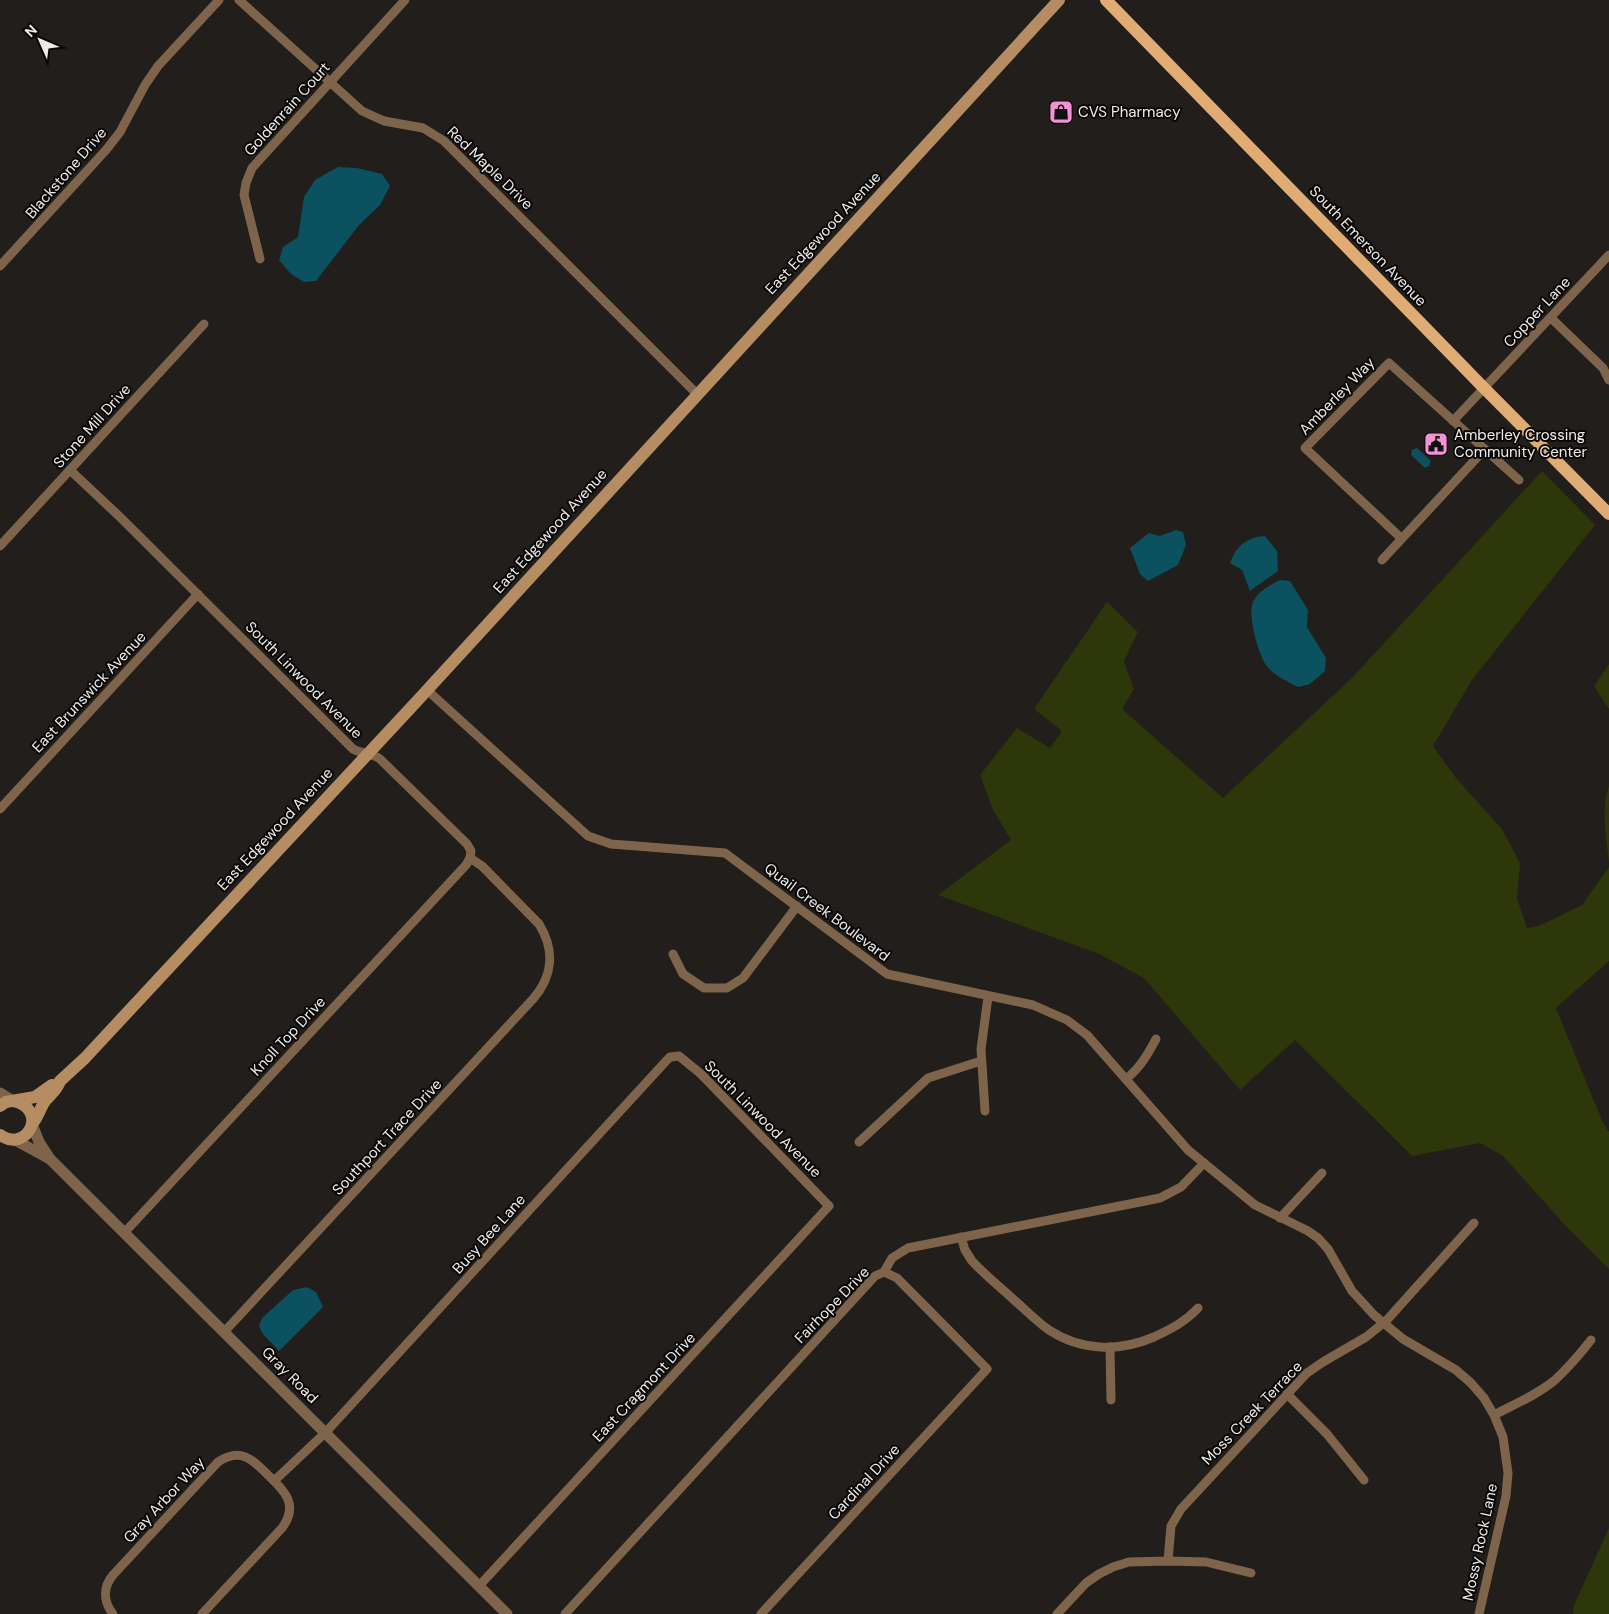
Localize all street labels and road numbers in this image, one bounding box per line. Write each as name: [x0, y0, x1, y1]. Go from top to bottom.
street label: Goldenrain Court: [240, 58, 335, 160]
street label: Red Maple Drive: [443, 122, 537, 214]
street label: Blackstone Drive: [21, 123, 111, 223]
street label: East Edgewood Avenue: [761, 167, 885, 299]
street label: South Emerson Avenue: [1305, 181, 1431, 311]
street label: Copper Lane: [1499, 272, 1575, 352]
street label: Amberley Way: [1295, 352, 1380, 439]
street label: Stone Mill Drive: [49, 380, 135, 472]
street label: East Edgewood Avenue: [489, 464, 611, 598]
street label: South Linwood Avenue: [241, 617, 367, 743]
street label: East Brunswick Avenue: [27, 627, 151, 757]
street label: East Edgewood Avenue: [213, 763, 337, 895]
street label: Quail Creek Boulevard: [760, 858, 894, 966]
street label: Knoll Top Drive: [246, 992, 330, 1080]
street label: South Linwood Avenue: [700, 1056, 826, 1182]
street label: Southport Trace Drive: [328, 1074, 446, 1200]
street label: Busy Bee Lane: [448, 1190, 530, 1278]
street label: Fairhope Drive: [790, 1262, 874, 1348]
street label: East Cragmont Drive: [588, 1328, 700, 1446]
street label: Gray Road: [257, 1342, 323, 1408]
street label: Moss Creek Terrace: [1197, 1357, 1307, 1469]
street label: Cardinal Drive: [824, 1440, 904, 1524]
street label: Gray Arbor Way: [119, 1452, 209, 1547]
street label: Mossy Rock Lane: [1458, 1482, 1502, 1602]

